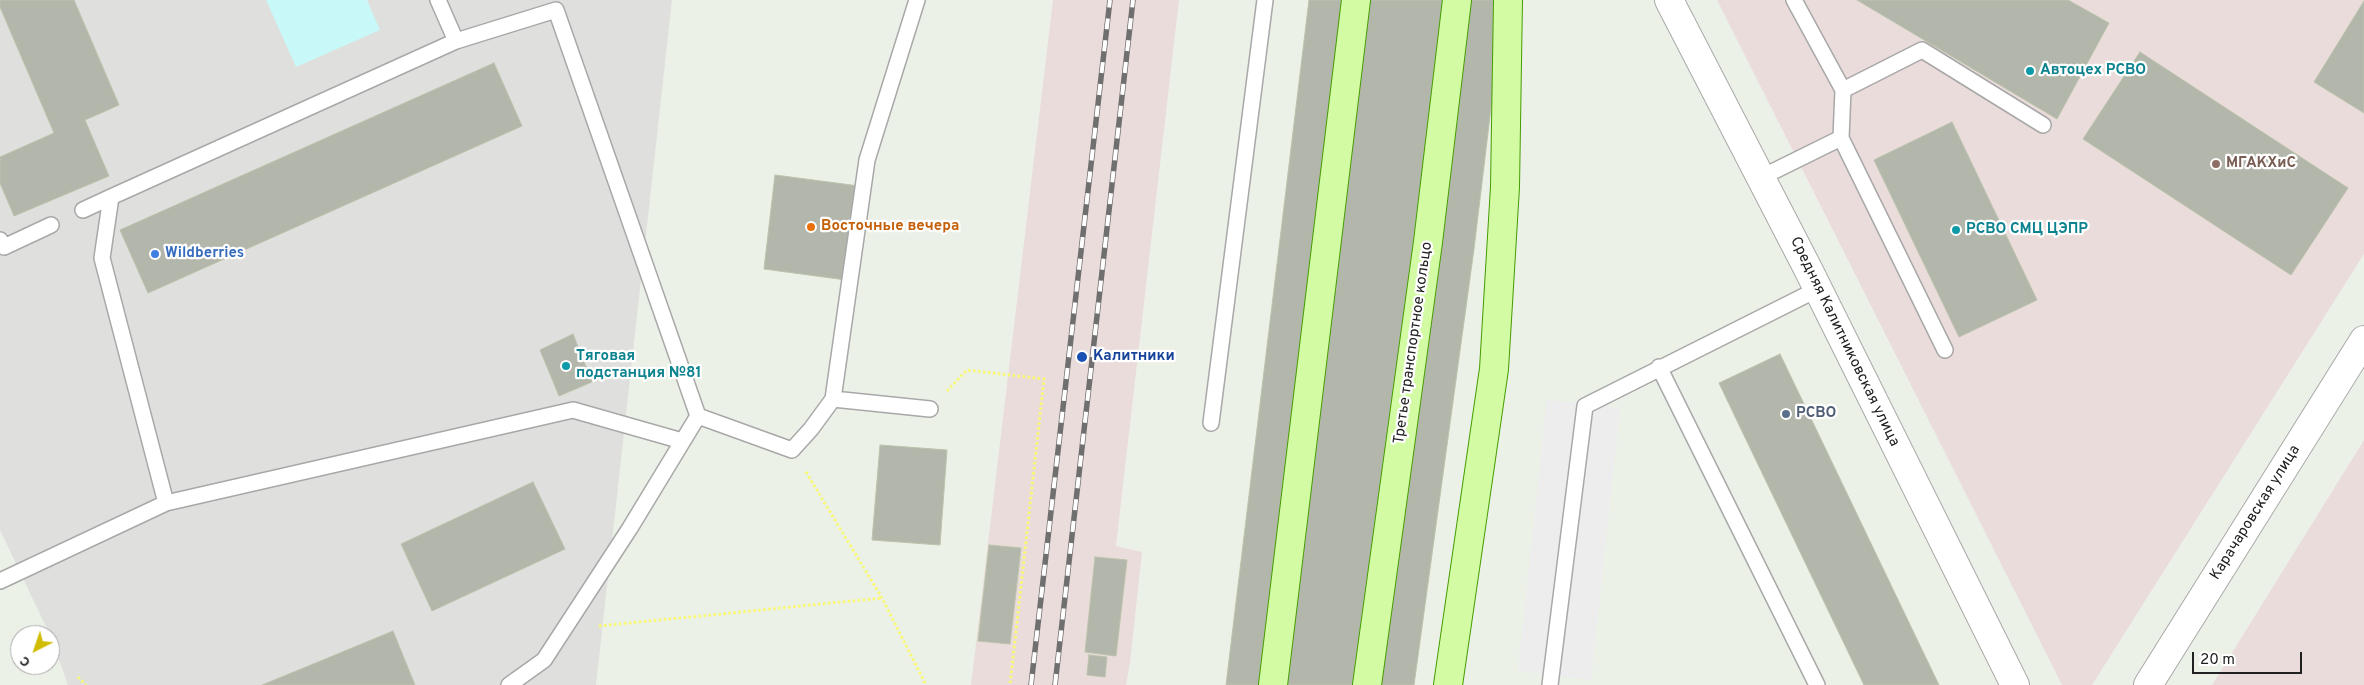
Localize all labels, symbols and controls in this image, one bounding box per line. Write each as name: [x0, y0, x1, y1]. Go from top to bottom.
place label: Автоцех РСВО: [2040, 62, 2146, 80]
marker: Автоцех РСВО: [2024, 65, 2036, 77]
place label: МГАКХиС: [2226, 155, 2296, 173]
marker: МГАКХиС: [2210, 158, 2222, 170]
place label: Восточные вечера: [821, 218, 959, 236]
marker: Восточные вечера: [805, 221, 817, 233]
place label: РСВО СМЦ ЦЭПР: [1966, 221, 2088, 239]
marker: РСВО СМЦ ЦЭПР: [1950, 224, 1962, 236]
street label: Средняя Калитниковская улица: [1785, 234, 1903, 450]
street label: Третье транспортное кольцо: [1391, 241, 1437, 445]
place label: Wildberries: [165, 245, 244, 263]
marker: Wildberries: [149, 248, 161, 260]
place label: Тяговая подстанция №81: [576, 348, 701, 383]
place label: Калитники: [1093, 348, 1175, 366]
marker: Калитники: [1075, 350, 1089, 364]
marker: Тяговая подстанция №81: [560, 360, 572, 372]
place label: РСВО: [1796, 405, 1836, 423]
marker: РСВО: [1780, 408, 1792, 420]
street label: Карачаровская улица: [2207, 442, 2305, 584]
north arrow: [10, 625, 60, 675]
scale bar: [2194, 642, 2304, 674]
text: 20 m: [2200, 651, 2235, 670]
text: С: [17, 652, 34, 670]

